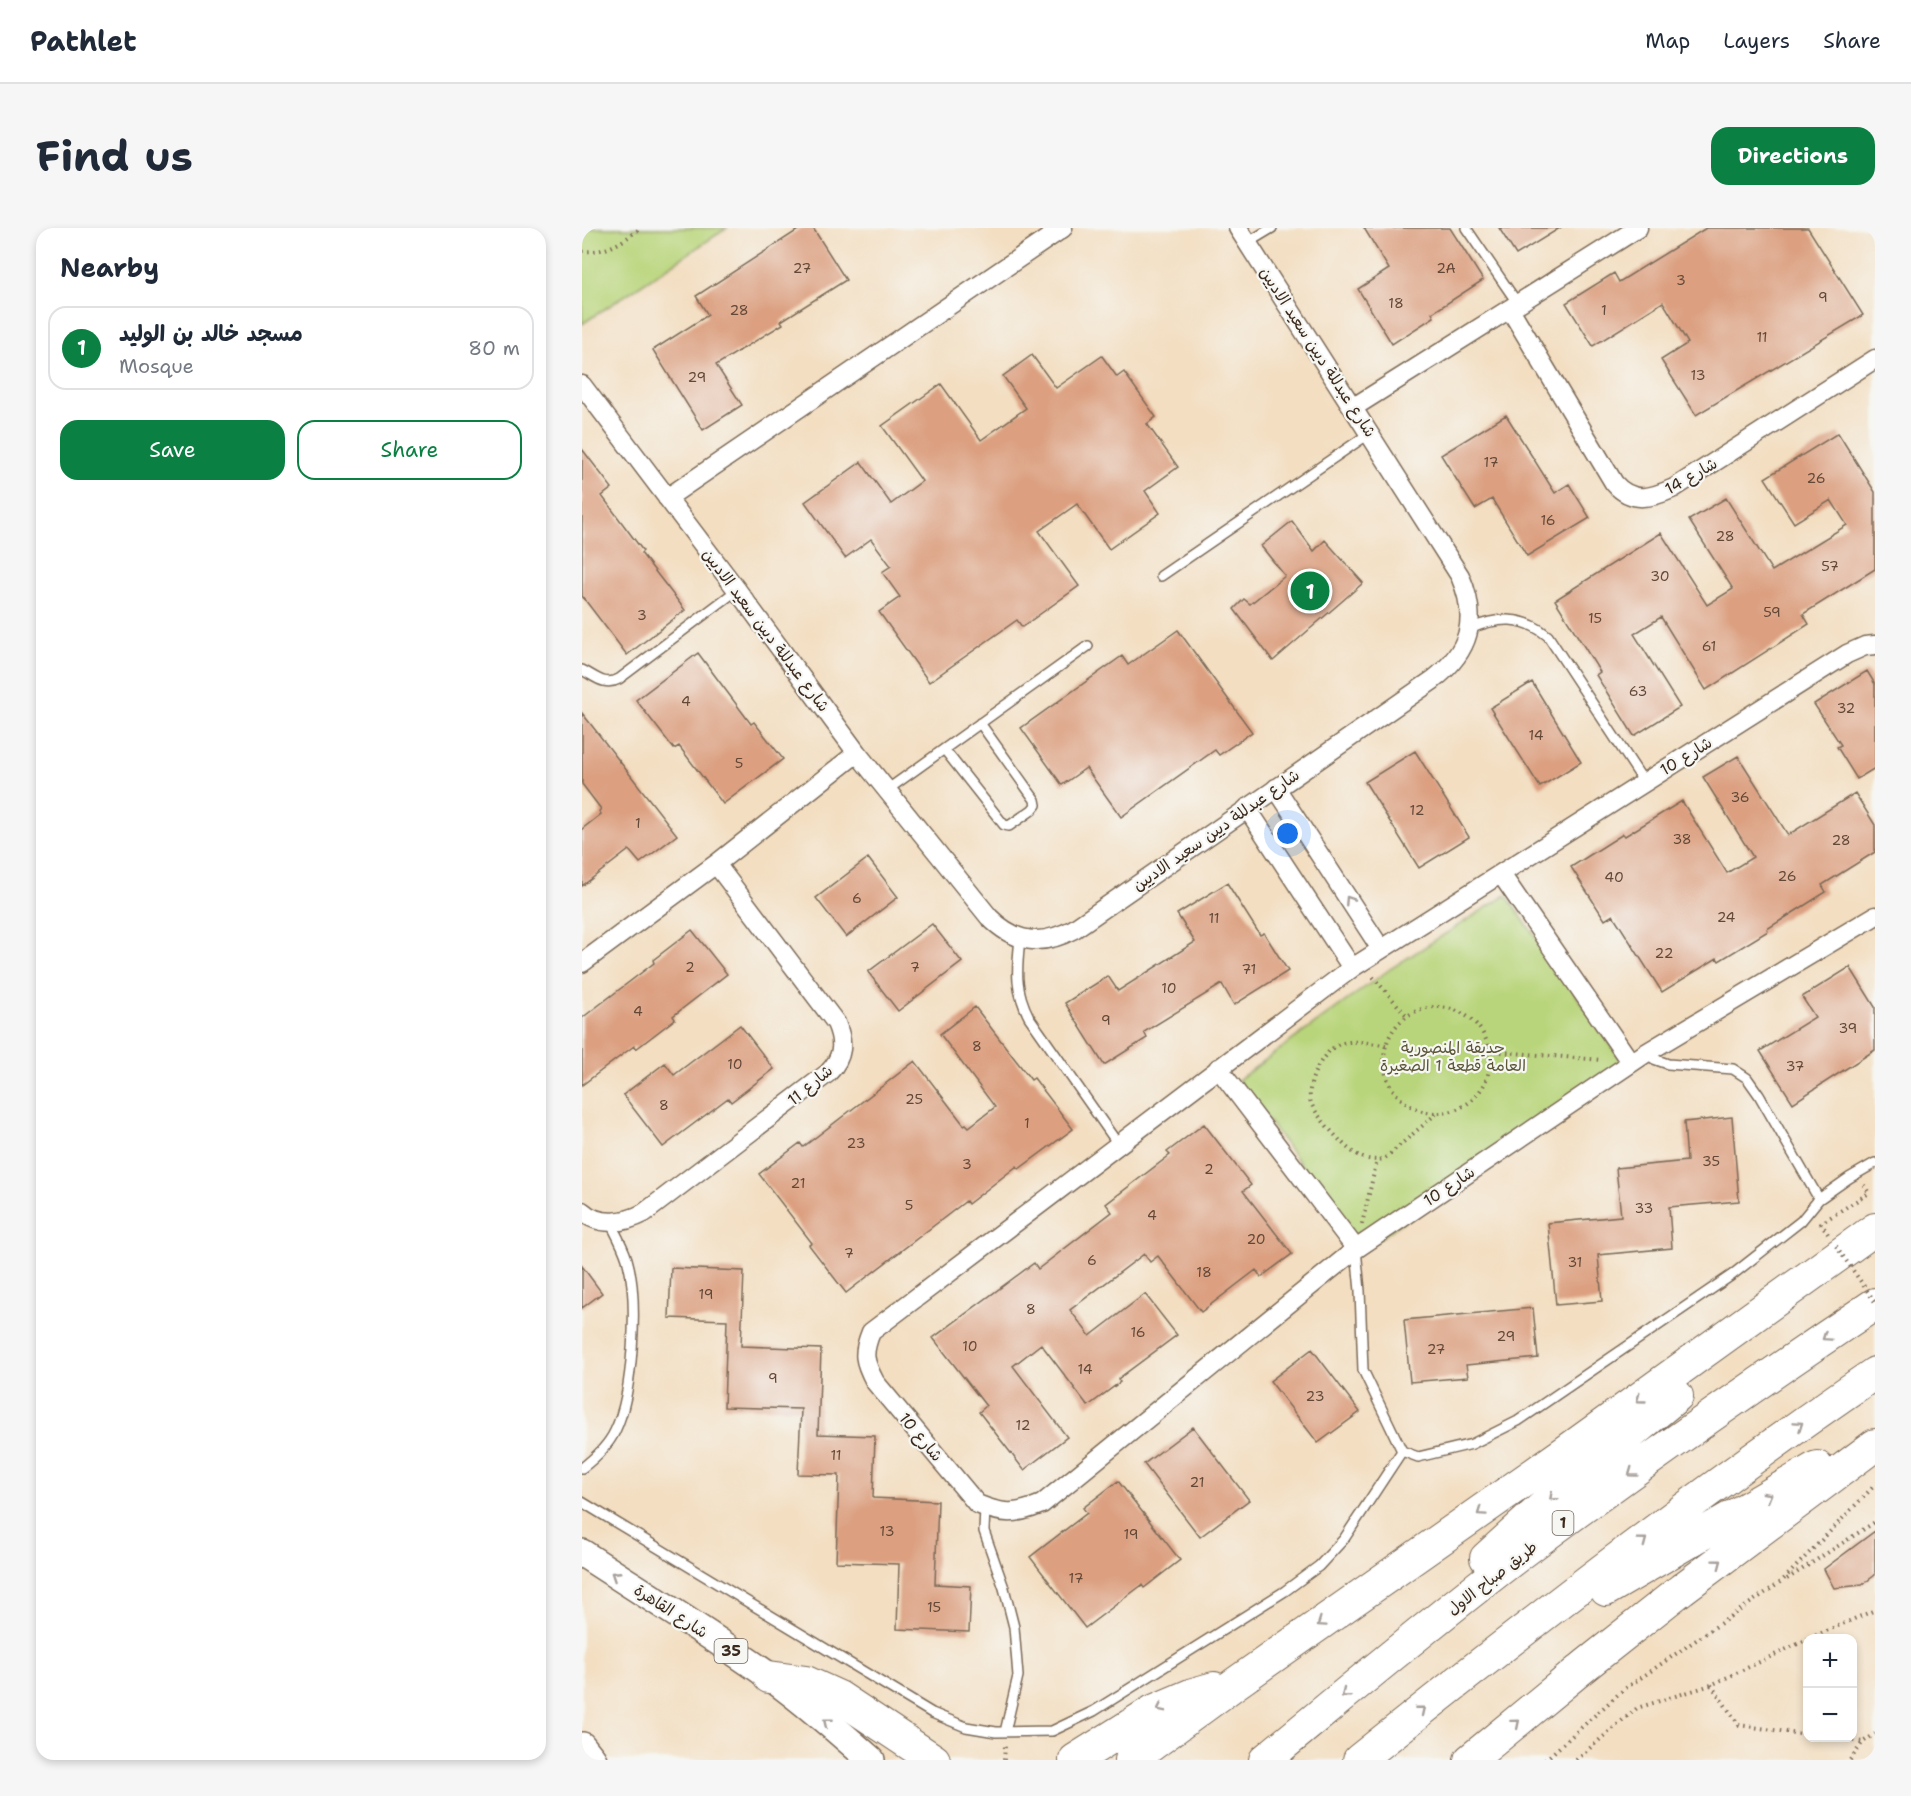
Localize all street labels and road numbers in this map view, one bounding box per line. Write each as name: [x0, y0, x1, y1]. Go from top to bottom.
street label: شارع عبدللة ديين سعيد الاديين: [1254, 263, 1381, 442]
street label: شارع 14: [1661, 453, 1722, 500]
street label: شارع عبدللة ديين سعيد الاديين: [697, 544, 834, 716]
street label: شارع 10: [1656, 732, 1716, 781]
street label: شارع عبدللة ديين سعيد الاديين: [1128, 764, 1304, 897]
street label: شارع 11: [783, 1060, 838, 1111]
street label: شارع 10: [1419, 1161, 1479, 1212]
street label: شارع 10: [894, 1408, 948, 1466]
road number: 1: [1552, 1511, 1574, 1535]
street label: طريق صباح الاول: [1443, 1536, 1541, 1620]
street label: شارع القاهرة: [630, 1579, 712, 1644]
road number: 35: [714, 1639, 748, 1663]

